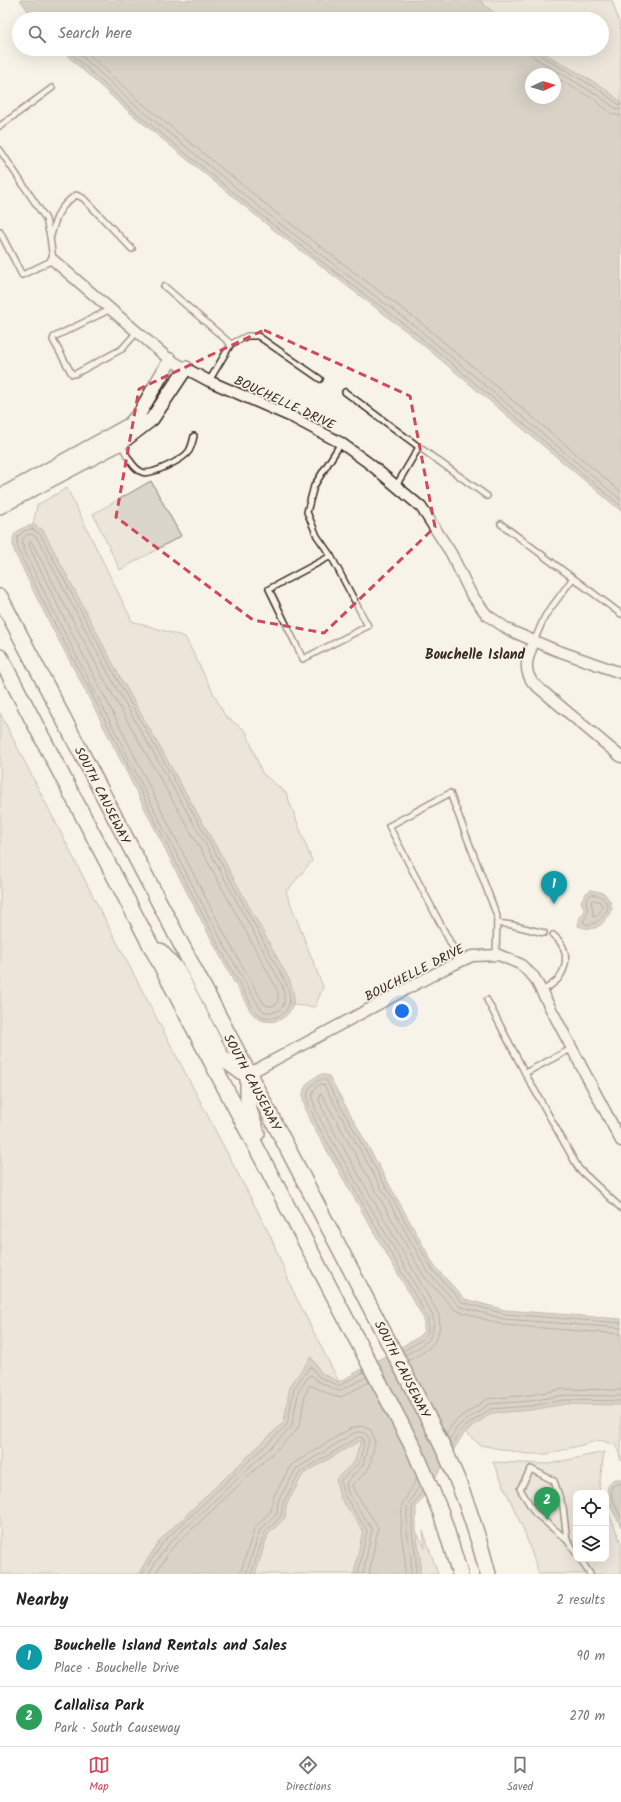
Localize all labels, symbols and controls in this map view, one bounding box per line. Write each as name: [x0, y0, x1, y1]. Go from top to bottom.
search box: [12, 12, 609, 56]
text: Search here: [58, 22, 132, 46]
icon: search: [26, 23, 48, 45]
north arrow: [525, 68, 561, 104]
street label: BOUCHELLE DRIVE: [230, 371, 339, 436]
district label: Bouchelle Island: [425, 644, 526, 666]
street label: SOUTH CAUSEWAY: [68, 743, 136, 849]
pin: 1: [541, 871, 567, 904]
street label: BOUCHELLE DRIVE: [361, 939, 469, 1008]
your location: [392, 1001, 412, 1021]
street label: SOUTH CAUSEWAY: [217, 1031, 286, 1135]
street label: SOUTH CAUSEWAY: [368, 1317, 436, 1423]
pin: 2: [534, 1487, 560, 1520]
map controls: [573, 1490, 609, 1562]
button: locate: [573, 1490, 609, 1526]
button: layers: [573, 1526, 609, 1562]
text: Nearby: [16, 1587, 68, 1614]
text: 2 results: [557, 1590, 605, 1611]
text: Bouchelle Island Rentals and Sales: [54, 1634, 287, 1658]
text: 1: [27, 1646, 31, 1667]
text: 90 m: [577, 1646, 605, 1667]
text: Place · Bouchelle Drive: [54, 1658, 179, 1679]
text: Callalisa Park: [54, 1694, 144, 1718]
text: 2: [25, 1706, 33, 1727]
text: 270 m: [569, 1706, 605, 1727]
text: Park · South Causeway: [54, 1718, 180, 1739]
tab: Map: [88, 1754, 110, 1796]
tab: Directions: [286, 1754, 331, 1796]
tab: Saved: [507, 1754, 533, 1796]

